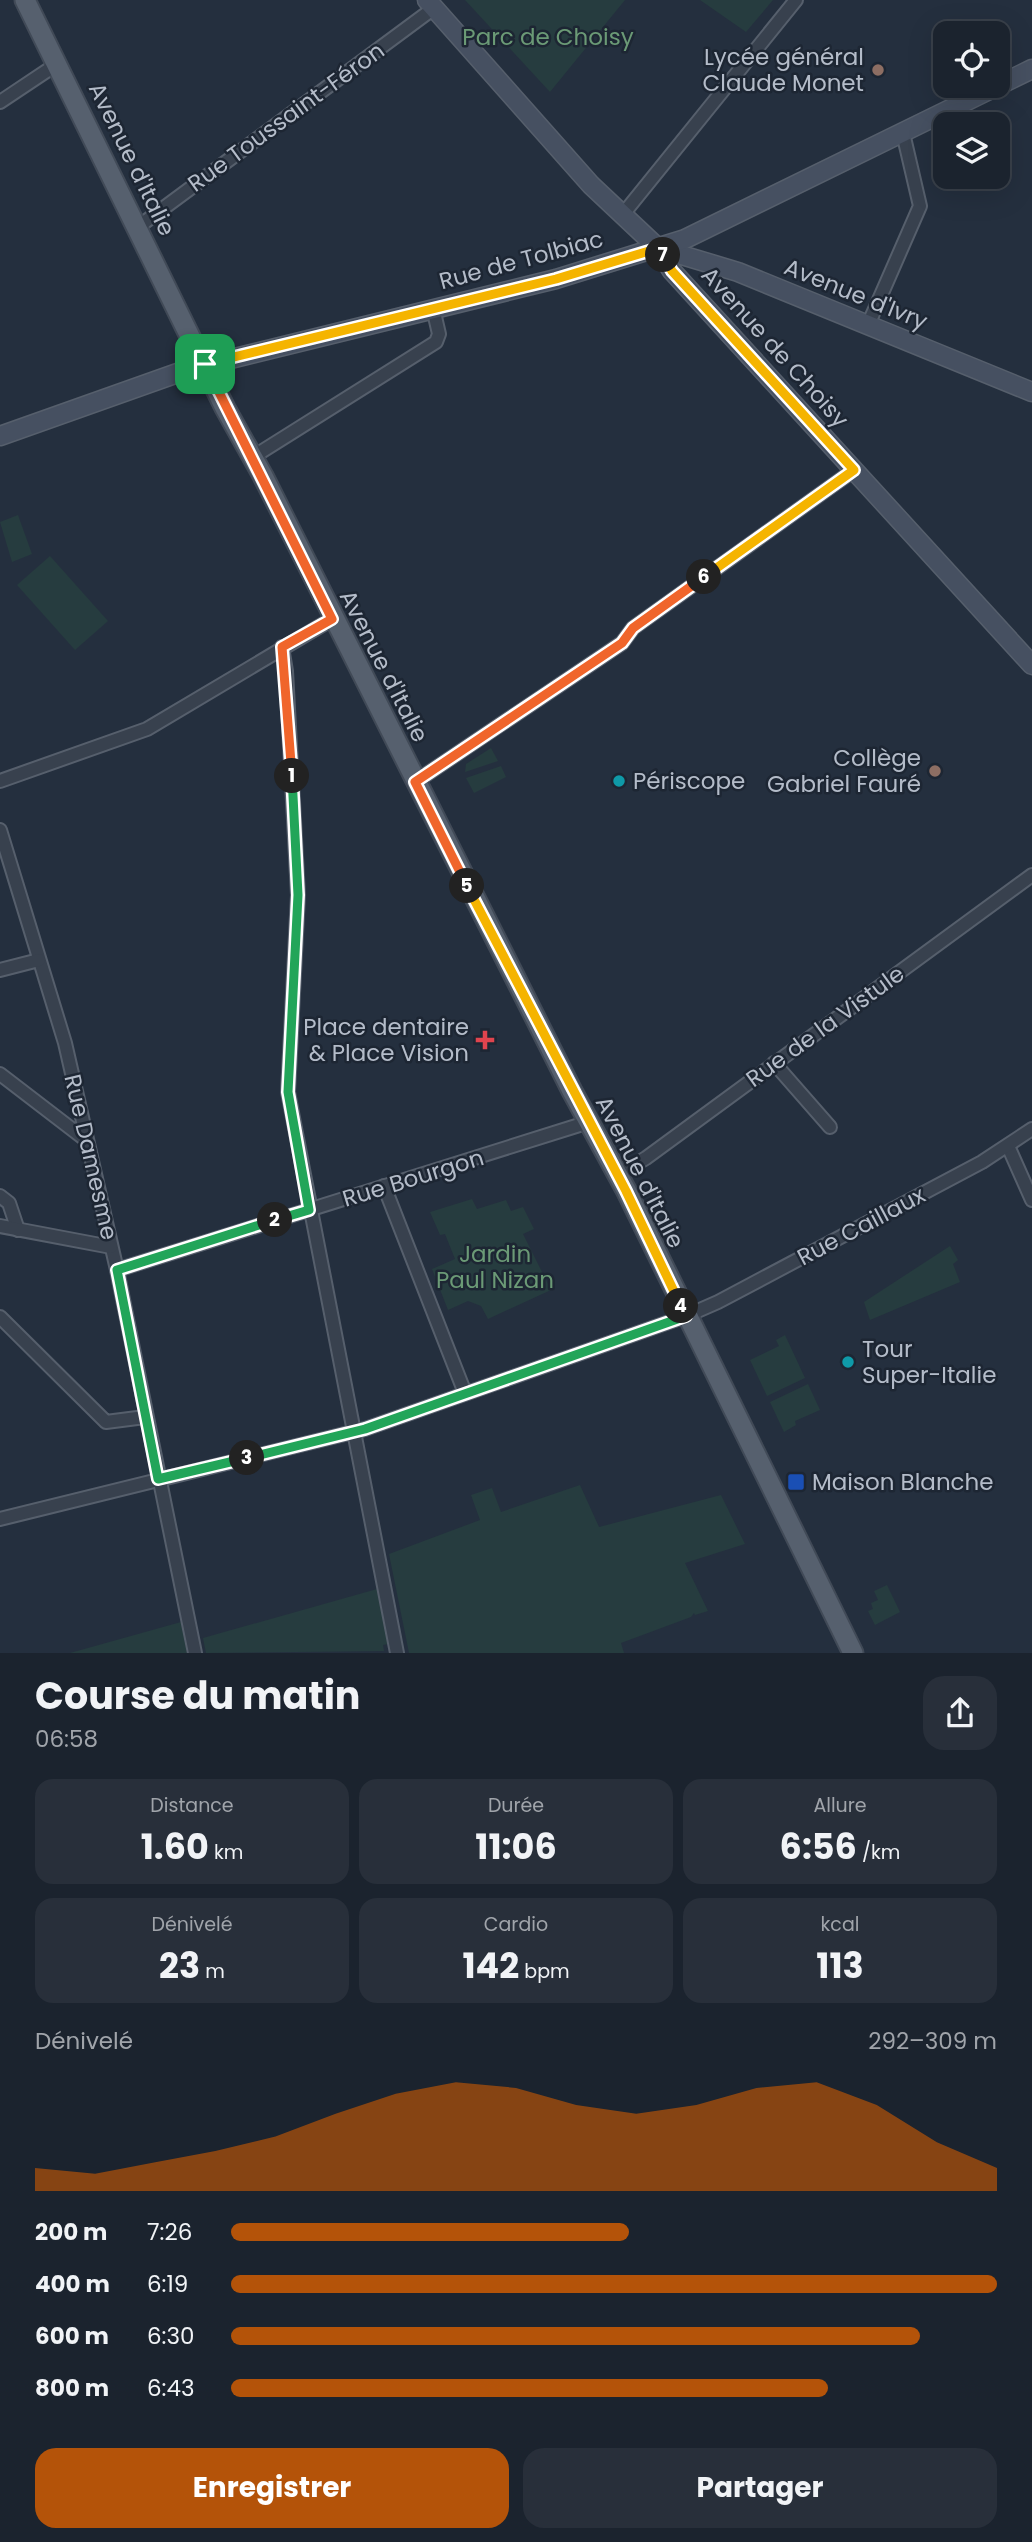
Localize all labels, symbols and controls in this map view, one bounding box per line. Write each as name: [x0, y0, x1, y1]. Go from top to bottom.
park label: Parc de Choisy: [462, 21, 634, 53]
map controls: [933, 21, 1010, 189]
button: locate: [933, 21, 1010, 98]
street label: Rue Toussaint-Féron: [181, 35, 391, 199]
place label: Lycée général Claude Monet: [702, 41, 864, 99]
marker: Lycée général Claude Monet: [870, 62, 886, 78]
street label: Avenue d'Italie: [81, 77, 183, 241]
button: layers: [933, 112, 1010, 189]
street label: Rue de Tolbiac: [435, 223, 607, 297]
pin: 7: [646, 238, 680, 272]
text: 7: [657, 241, 668, 268]
street label: Avenue d'Ivry: [780, 251, 932, 337]
street label: Avenue de Choisy: [694, 260, 856, 434]
pin: [175, 334, 235, 394]
icon: arrive: [186, 345, 224, 383]
pin: 6: [686, 560, 722, 594]
text: 6: [697, 563, 710, 590]
street label: Avenue d'Italie: [332, 584, 436, 748]
place label: Collège Gabriel Fauré: [767, 742, 921, 800]
pin: 1: [274, 758, 310, 794]
text: 1: [288, 762, 295, 789]
marker: Collège Gabriel Fauré: [927, 763, 943, 779]
place label: Périscope: [633, 765, 745, 797]
marker: Périscope: [611, 773, 627, 789]
pin: 5: [449, 868, 484, 903]
text: 5: [460, 872, 473, 899]
street label: Rue de la Vistule: [739, 958, 911, 1094]
place label: Place dentaire & Place Vision: [303, 1011, 469, 1069]
marker: Place dentaire & Place Vision: [475, 1030, 495, 1050]
street label: Rue Damesme: [56, 1071, 126, 1243]
street label: Avenue d'Italie: [588, 1090, 692, 1254]
street label: Rue Bourgon: [338, 1141, 488, 1215]
street label: Rue Caillaux: [791, 1179, 931, 1273]
pin: 2: [258, 1202, 292, 1238]
text: 2: [269, 1206, 280, 1233]
park label: Jardin Paul Nizan: [436, 1238, 554, 1296]
pin: 4: [664, 1288, 698, 1324]
text: 4: [674, 1292, 687, 1319]
place label: Tour Super-Italie: [862, 1333, 996, 1391]
marker: Tour Super-Italie: [840, 1354, 856, 1370]
pin: 3: [230, 1440, 264, 1476]
text: 3: [241, 1444, 252, 1471]
place label: Maison Blanche: [812, 1466, 994, 1498]
marker: Maison Blanche: [786, 1472, 806, 1492]
text: Course du matin: [35, 1669, 360, 1722]
button: share: [923, 1676, 997, 1750]
text: 06:58: [35, 1723, 98, 1755]
text: Distance: [150, 1792, 234, 1819]
text: Durée: [488, 1792, 544, 1819]
text: Allure: [813, 1792, 867, 1819]
text: 1.60: [141, 1822, 209, 1871]
text: 11:06: [475, 1822, 557, 1871]
text: 6:56: [780, 1822, 857, 1871]
text: km: [209, 1839, 243, 1866]
text: /km: [857, 1839, 900, 1866]
text: Dénivelé: [152, 1911, 232, 1938]
text: Cardio: [484, 1911, 548, 1938]
text: kcal: [821, 1911, 859, 1938]
text: 23: [159, 1941, 200, 1990]
text: 142: [462, 1941, 519, 1990]
text: 113: [816, 1941, 864, 1990]
text: m: [200, 1958, 225, 1985]
text: bpm: [519, 1958, 570, 1985]
text: Dénivelé: [35, 2025, 133, 2057]
text: 292–309 m: [868, 2025, 997, 2057]
text: 200 m: [35, 2216, 107, 2248]
text: 7:26: [147, 2216, 192, 2248]
text: 400 m: [35, 2268, 110, 2300]
text: 6:19: [147, 2268, 188, 2300]
text: 600 m: [35, 2320, 109, 2352]
text: 6:30: [147, 2320, 195, 2352]
text: 800 m: [35, 2372, 109, 2404]
text: 6:43: [147, 2372, 195, 2404]
button: Enregistrer: [35, 2448, 509, 2528]
button: Partager: [523, 2448, 997, 2528]

